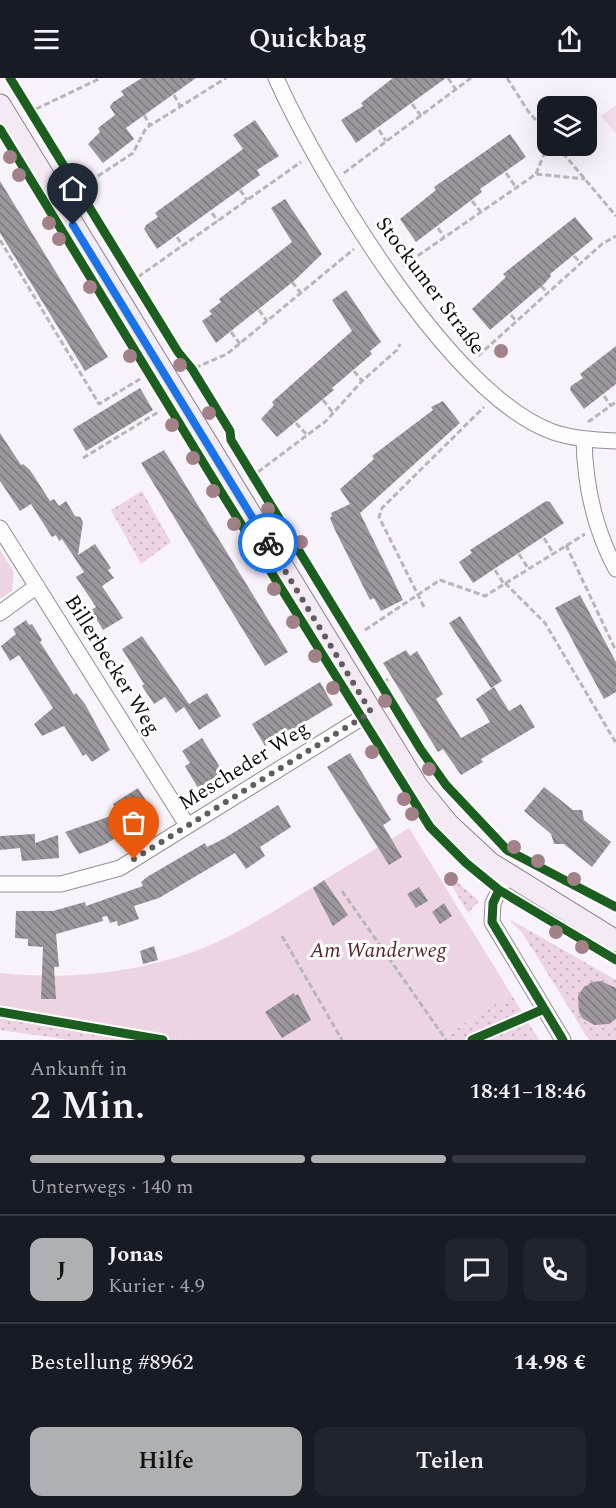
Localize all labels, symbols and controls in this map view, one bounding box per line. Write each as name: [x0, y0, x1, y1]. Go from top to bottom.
text: Quickbag: [249, 18, 367, 60]
icon: menu: [30, 23, 63, 56]
icon: share: [553, 23, 586, 56]
map controls: [537, 96, 597, 156]
button: layers: [537, 96, 597, 156]
pin: [47, 163, 98, 225]
icon: home: [56, 172, 89, 205]
street label: Stockumer Straße: [367, 210, 493, 362]
courier: [238, 513, 298, 573]
icon: bike: [252, 527, 285, 560]
street label: Billerbecker Weg: [56, 589, 168, 741]
street label: Mescheder Weg: [172, 713, 316, 819]
pin: [108, 797, 159, 859]
icon: bag: [117, 806, 150, 839]
park label: Am Wanderweg: [309, 935, 447, 967]
text: Ankunft in: [30, 1054, 127, 1084]
text: 18:41–18:46: [469, 1075, 586, 1108]
text: 2 Min.: [30, 1077, 145, 1136]
text: Unterwegs · 140 m: [30, 1172, 193, 1202]
text: Jonas: [108, 1238, 164, 1271]
button: chat: [445, 1238, 508, 1301]
button: phone: [523, 1238, 586, 1301]
text: J: [57, 1253, 66, 1286]
text: Kurier · 4.9: [108, 1271, 205, 1301]
text: Bestellung #8962: [30, 1346, 194, 1379]
text: 14.98 €: [513, 1346, 586, 1379]
button: Hilfe: [30, 1427, 302, 1496]
button: Teilen: [314, 1427, 586, 1496]

